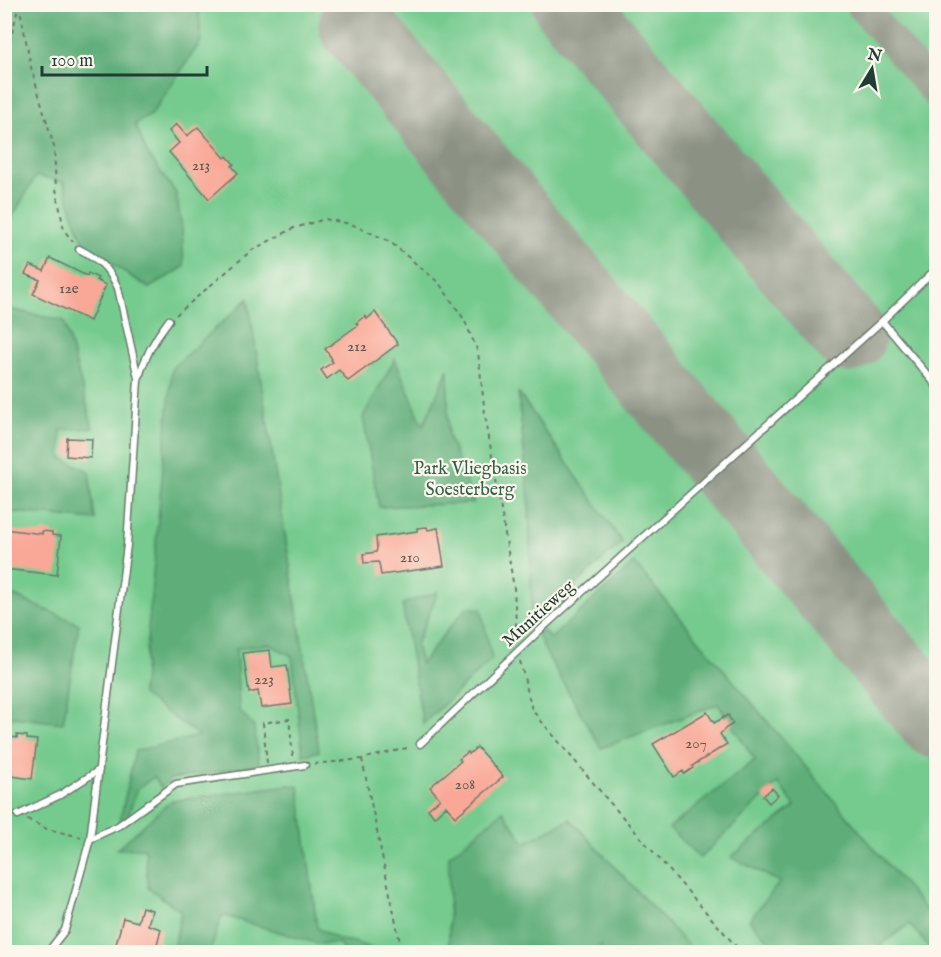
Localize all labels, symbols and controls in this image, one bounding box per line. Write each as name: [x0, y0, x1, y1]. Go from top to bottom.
scale bar: [42, 39, 207, 77]
north arrow: [842, 39, 902, 99]
text: N: [865, 45, 883, 67]
text: 100 m: [51, 50, 93, 73]
house number: 213: [192, 156, 210, 175]
house number: 12e: [59, 279, 79, 298]
house number: 212: [347, 337, 367, 356]
park label: Park Vliegbasis Soesterberg: [413, 458, 527, 502]
house number: 210: [400, 548, 420, 567]
street label: Munitieweg: [498, 576, 580, 653]
house number: 223: [254, 670, 274, 689]
house number: 207: [685, 734, 707, 753]
house number: 208: [455, 775, 475, 794]

